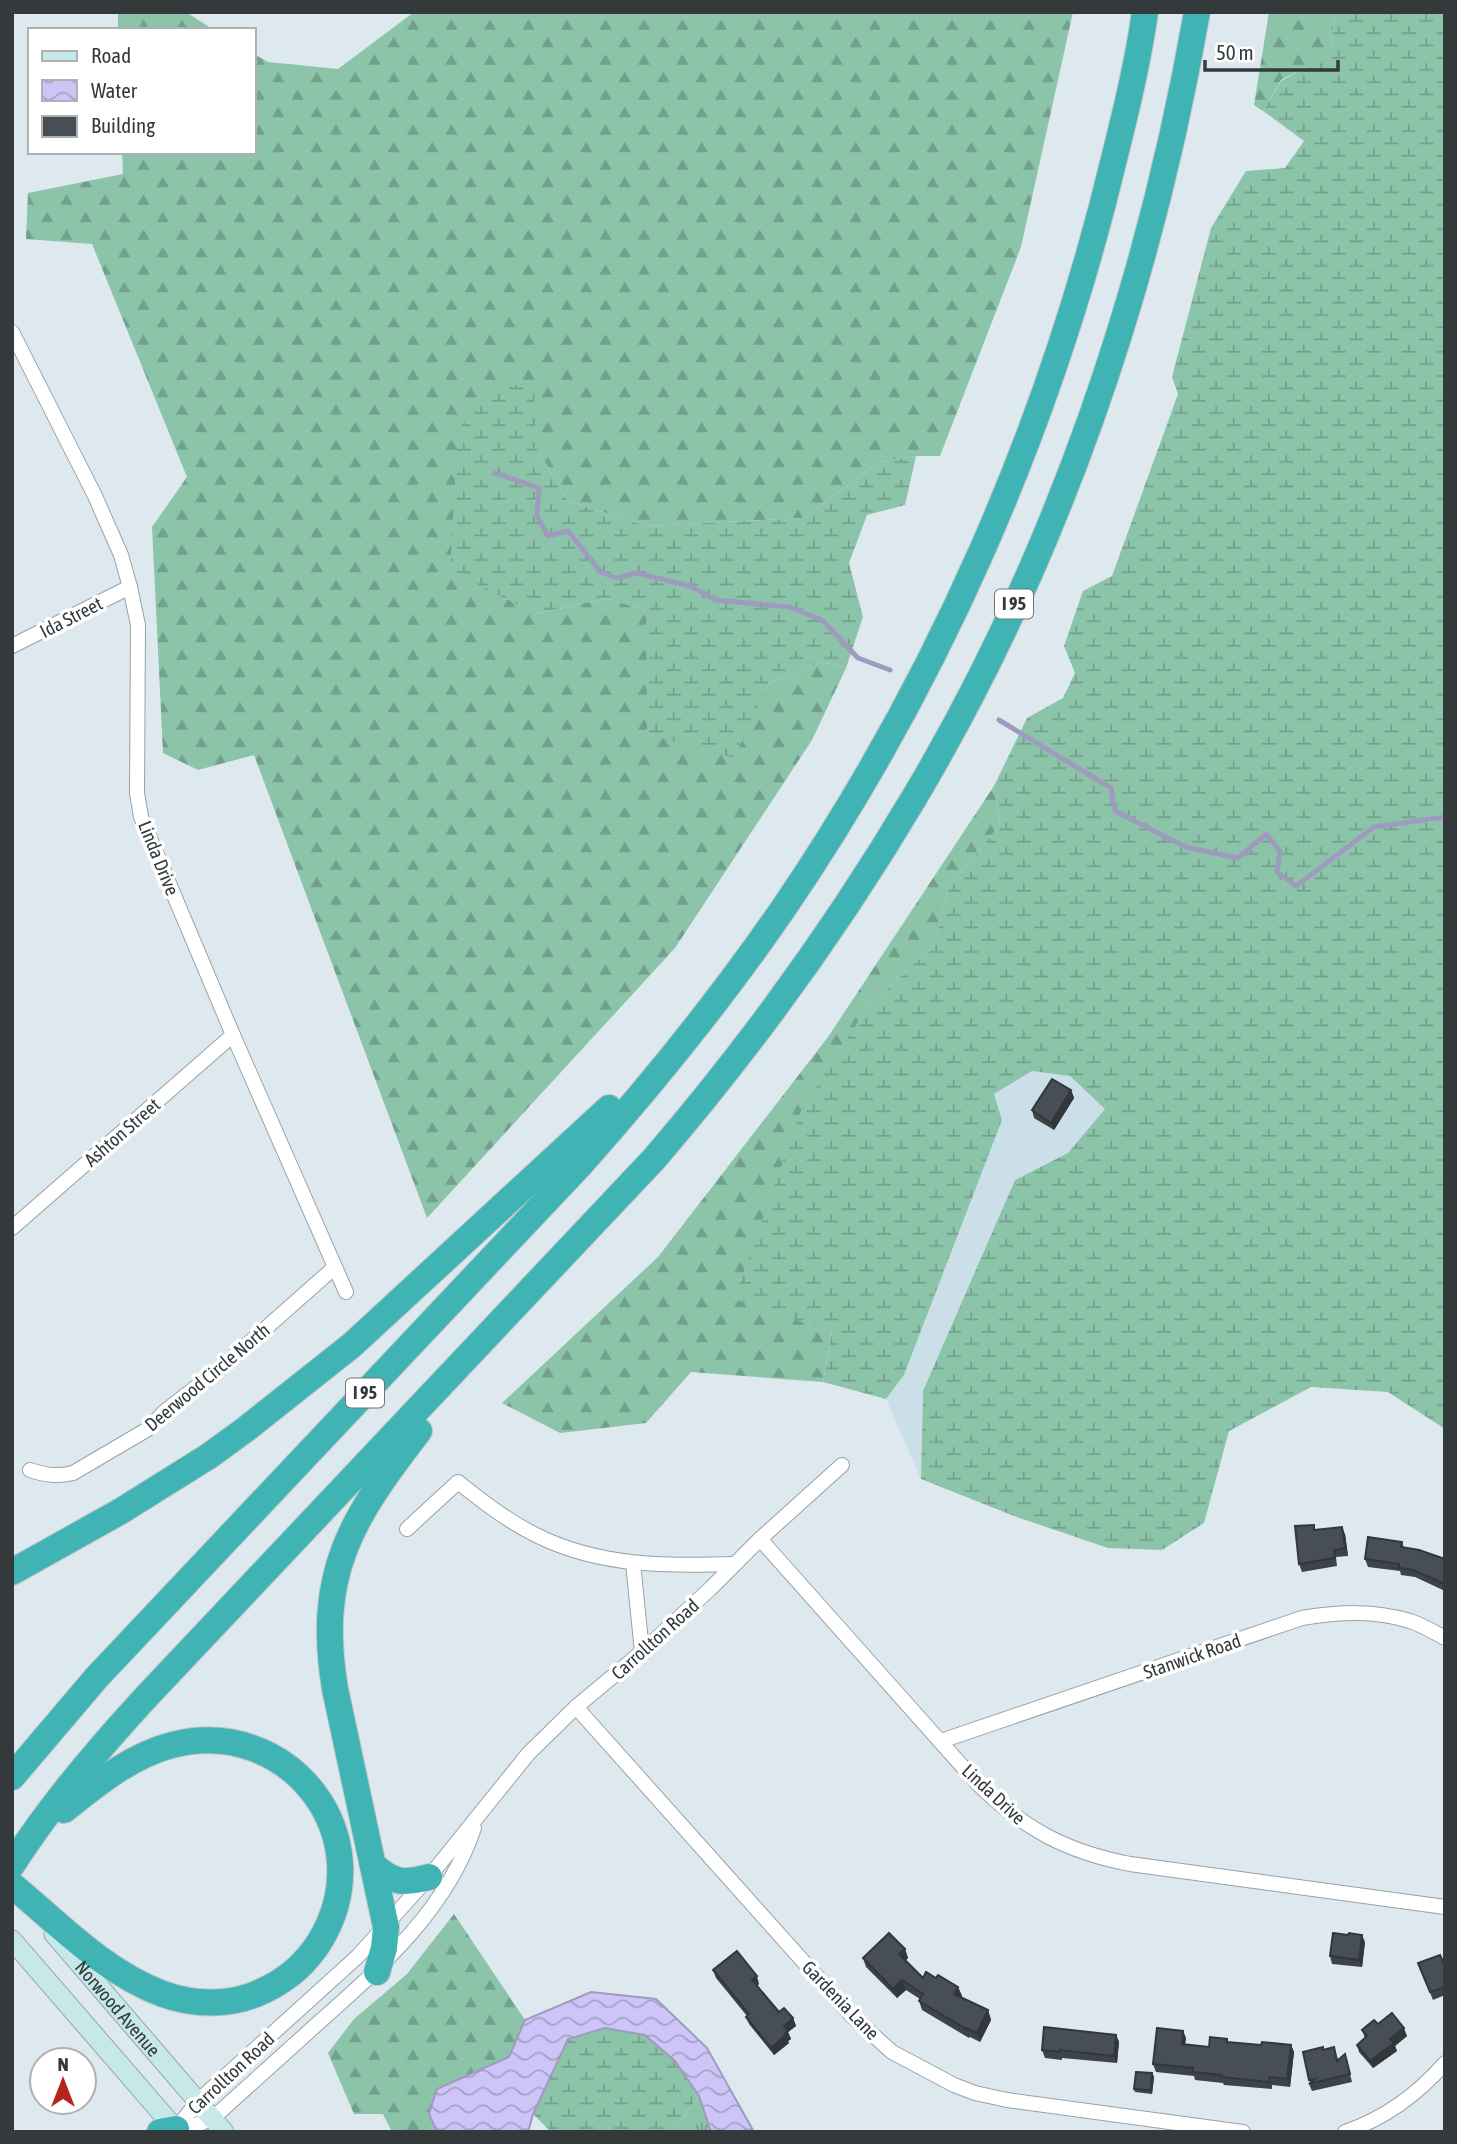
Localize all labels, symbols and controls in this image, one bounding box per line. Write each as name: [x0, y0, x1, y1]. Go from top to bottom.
legend: [28, 28, 256, 154]
scale bar: [1205, 28, 1338, 72]
text: 50 m: [1216, 40, 1254, 64]
text: Road: [91, 43, 131, 67]
text: Water: [91, 78, 138, 102]
text: Building: [91, 113, 155, 137]
road number: I 95: [995, 590, 1033, 618]
street label: Ida Street: [36, 592, 106, 642]
street label: Linda Drive: [134, 818, 184, 898]
street label: Ashton Street: [80, 1093, 164, 1171]
street label: Deerwood Circle North: [140, 1318, 274, 1436]
road number: I 95: [346, 1378, 384, 1408]
street label: Carrollton Road: [607, 1594, 703, 1684]
street label: Stanwick Road: [1140, 1629, 1244, 1683]
street label: Linda Drive: [958, 1759, 1030, 1829]
street label: Norwood Avenue: [71, 1956, 165, 2061]
street label: Gardenia Lane: [798, 1956, 884, 2044]
street label: Carrollton Road: [183, 2027, 279, 2119]
north arrow: [28, 2046, 98, 2116]
text: N: [57, 2053, 69, 2075]

